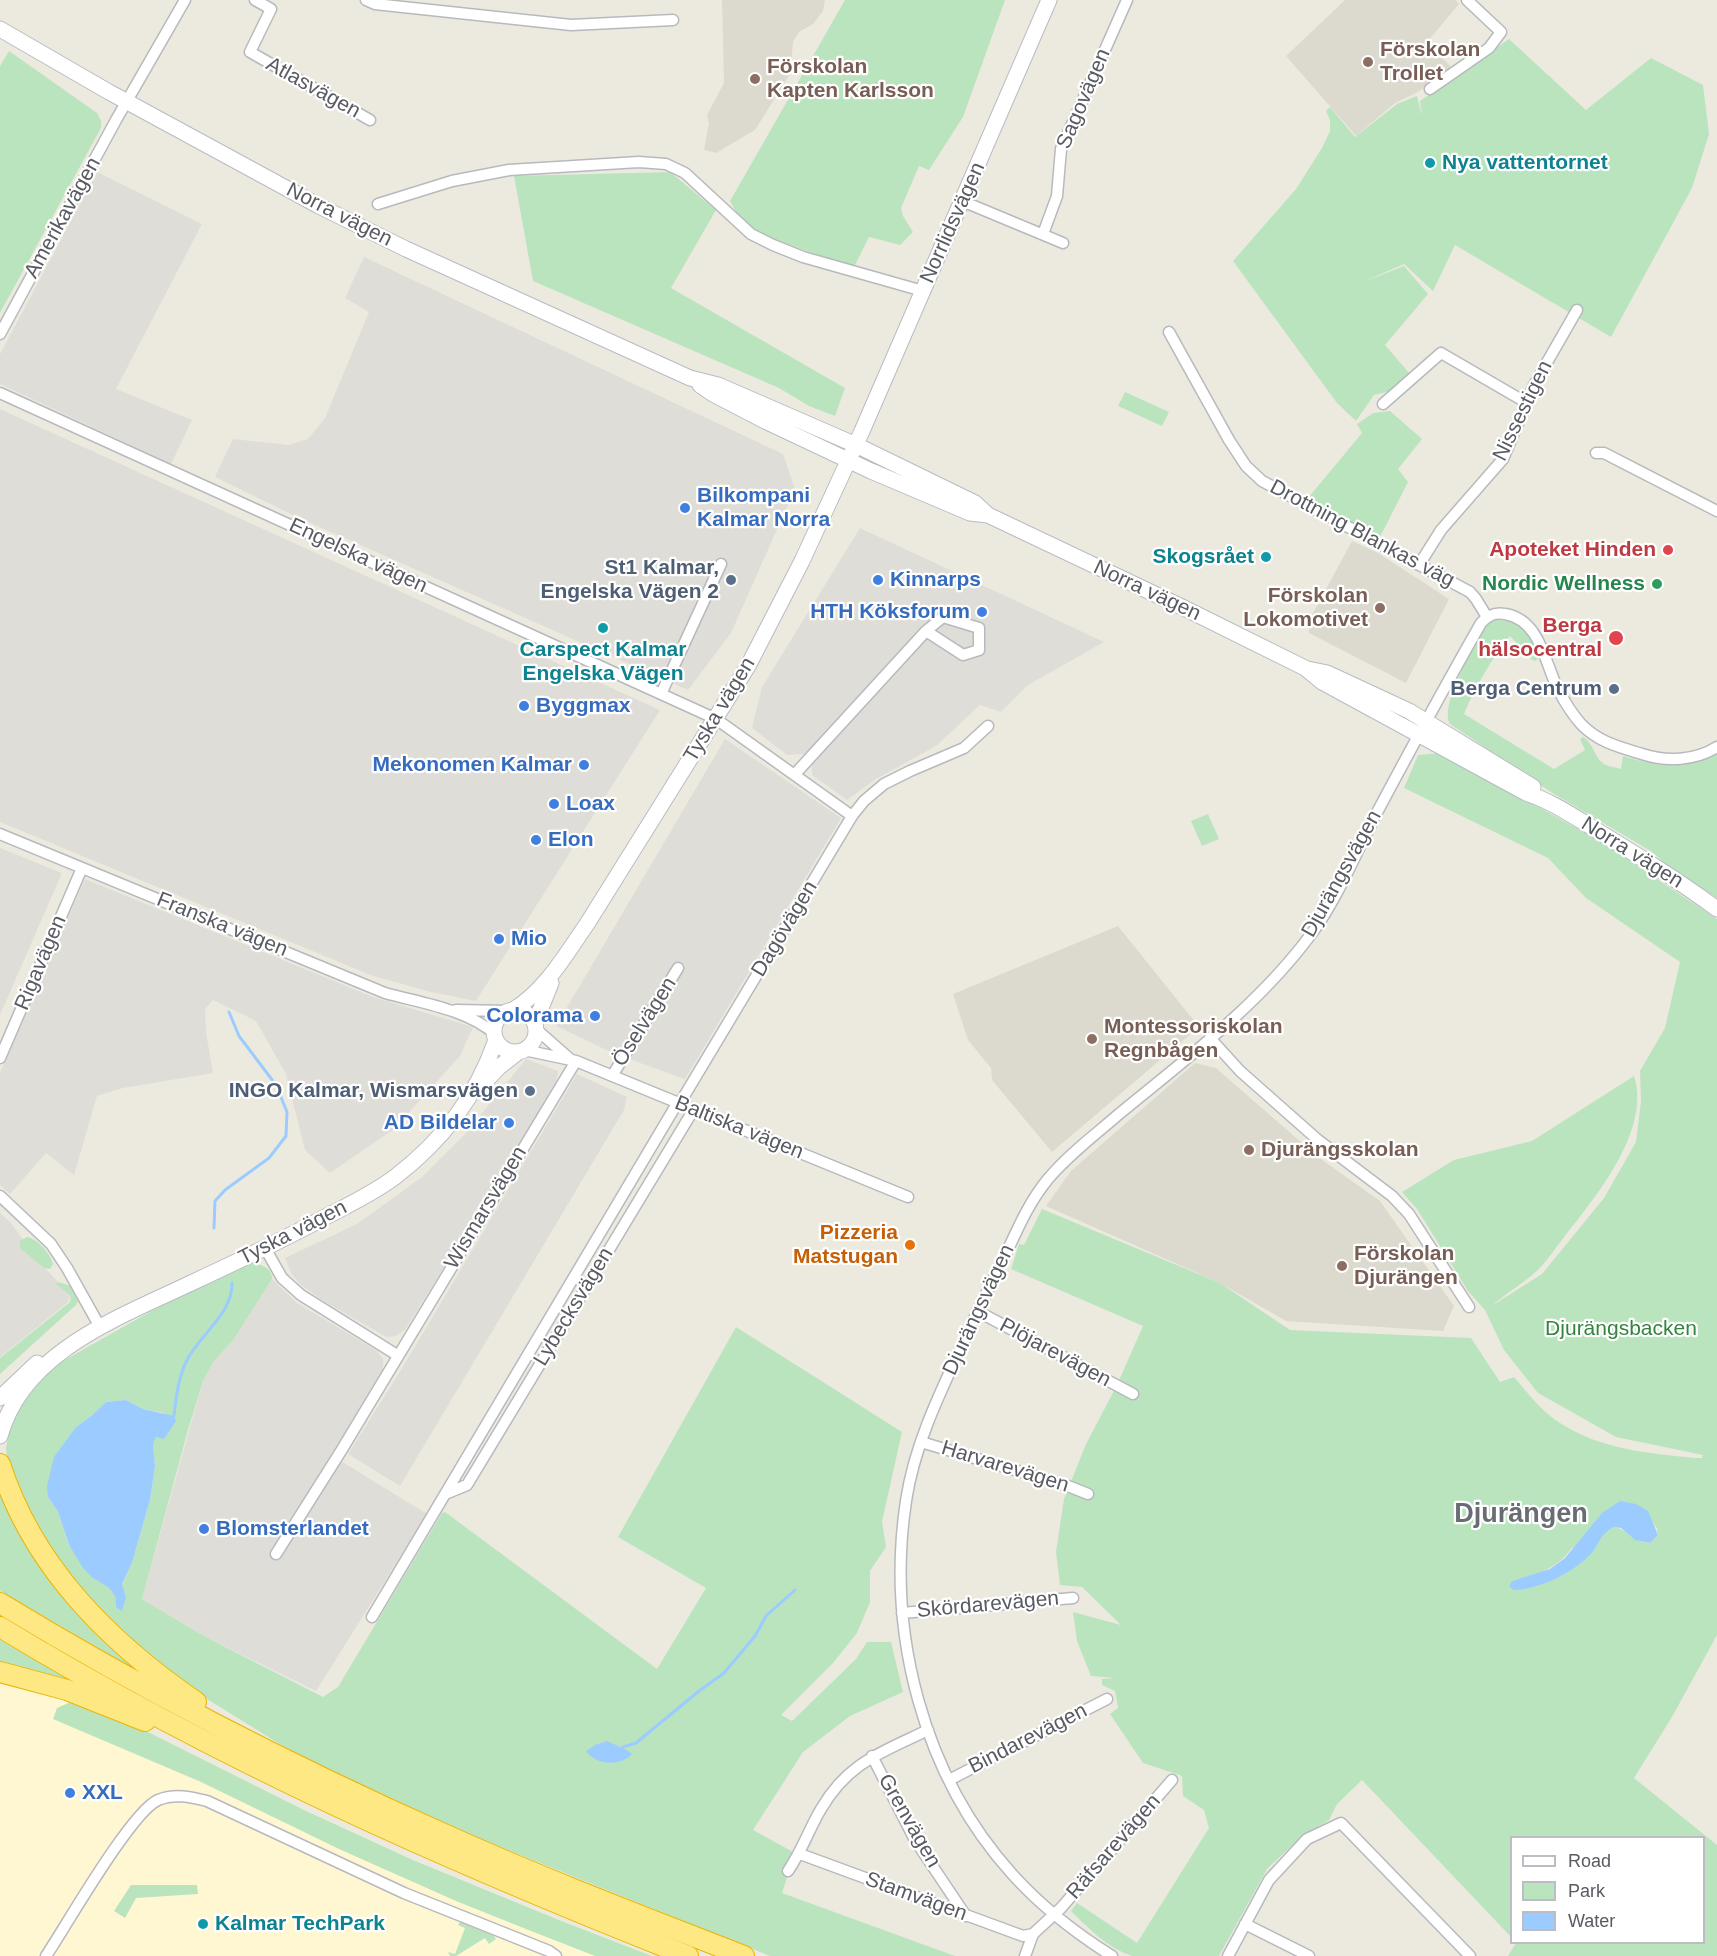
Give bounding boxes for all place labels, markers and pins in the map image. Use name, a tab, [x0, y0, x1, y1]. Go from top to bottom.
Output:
place label: Förskolan Trollet	[1380, 37, 1480, 87]
place label: Förskolan Kapten Karlsson	[767, 54, 934, 104]
marker: Förskolan Trollet	[1361, 55, 1375, 69]
marker: Förskolan Kapten Karlsson	[748, 72, 762, 86]
place label: Nya vattentornet	[1442, 150, 1608, 176]
marker: Nya vattentornet	[1423, 156, 1437, 170]
place label: Bilkompani Kalmar Norra	[697, 483, 830, 533]
marker: Bilkompani Kalmar Norra	[678, 501, 692, 515]
place label: Apoteket Hinden	[1489, 537, 1656, 563]
marker: Apoteket Hinden	[1661, 543, 1675, 557]
place label: Skogsrået	[1152, 544, 1254, 570]
marker: Skogsrået	[1259, 550, 1273, 564]
place label: St1 Kalmar, Engelska Vägen 2	[540, 555, 719, 605]
place label: Kinnarps	[890, 567, 981, 593]
place label: Nordic Wellness	[1482, 571, 1645, 597]
marker: St1 Kalmar, Engelska Vägen 2	[724, 573, 738, 587]
marker: Kinnarps	[871, 573, 885, 587]
marker: Nordic Wellness	[1650, 577, 1664, 591]
place label: Förskolan Lokomotivet	[1243, 583, 1368, 633]
place label: HTH Köksforum	[810, 599, 970, 625]
marker: Förskolan Lokomotivet	[1373, 601, 1387, 615]
marker: HTH Köksforum	[975, 605, 989, 619]
place label: Berga hälsocentral	[1478, 613, 1602, 663]
marker: Carspect Kalmar Engelska Vägen	[596, 621, 610, 635]
marker: Berga hälsocentral	[1607, 629, 1625, 647]
place label: Carspect Kalmar Engelska Vägen	[520, 637, 686, 687]
place label: Berga Centrum	[1450, 676, 1602, 702]
marker: Berga Centrum	[1607, 682, 1621, 696]
place label: Byggmax	[536, 693, 631, 719]
marker: Byggmax	[517, 699, 531, 713]
place label: Mekonomen Kalmar	[372, 752, 572, 778]
marker: Mekonomen Kalmar	[577, 758, 591, 772]
place label: Loax	[566, 791, 615, 817]
marker: Loax	[547, 797, 561, 811]
place label: Elon	[548, 827, 593, 853]
marker: Elon	[529, 833, 543, 847]
place label: Mio	[511, 926, 547, 952]
marker: Mio	[492, 932, 506, 946]
place label: Colorama	[486, 1003, 583, 1029]
marker: Colorama	[588, 1009, 602, 1023]
place label: Montessoriskolan Regnbågen	[1104, 1014, 1283, 1064]
marker: Montessoriskolan Regnbågen	[1085, 1032, 1099, 1046]
place label: INGO Kalmar, Wismarsvägen	[229, 1078, 518, 1104]
marker: INGO Kalmar, Wismarsvägen	[523, 1084, 537, 1098]
place label: AD Bildelar	[384, 1110, 497, 1136]
marker: AD Bildelar	[502, 1116, 516, 1130]
place label: Djurängsskolan	[1261, 1137, 1419, 1163]
marker: Djurängsskolan	[1242, 1143, 1256, 1157]
place label: Pizzeria Matstugan	[793, 1220, 898, 1270]
marker: Pizzeria Matstugan	[903, 1238, 917, 1252]
place label: Förskolan Djurängen	[1354, 1241, 1458, 1291]
marker: Förskolan Djurängen	[1335, 1259, 1349, 1273]
place label: Blomsterlandet	[216, 1516, 369, 1542]
marker: Blomsterlandet	[197, 1522, 211, 1536]
place label: XXL	[82, 1780, 123, 1806]
marker: XXL	[63, 1786, 77, 1800]
place label: Kalmar TechPark	[215, 1911, 385, 1937]
marker: Kalmar TechPark	[196, 1917, 210, 1931]

